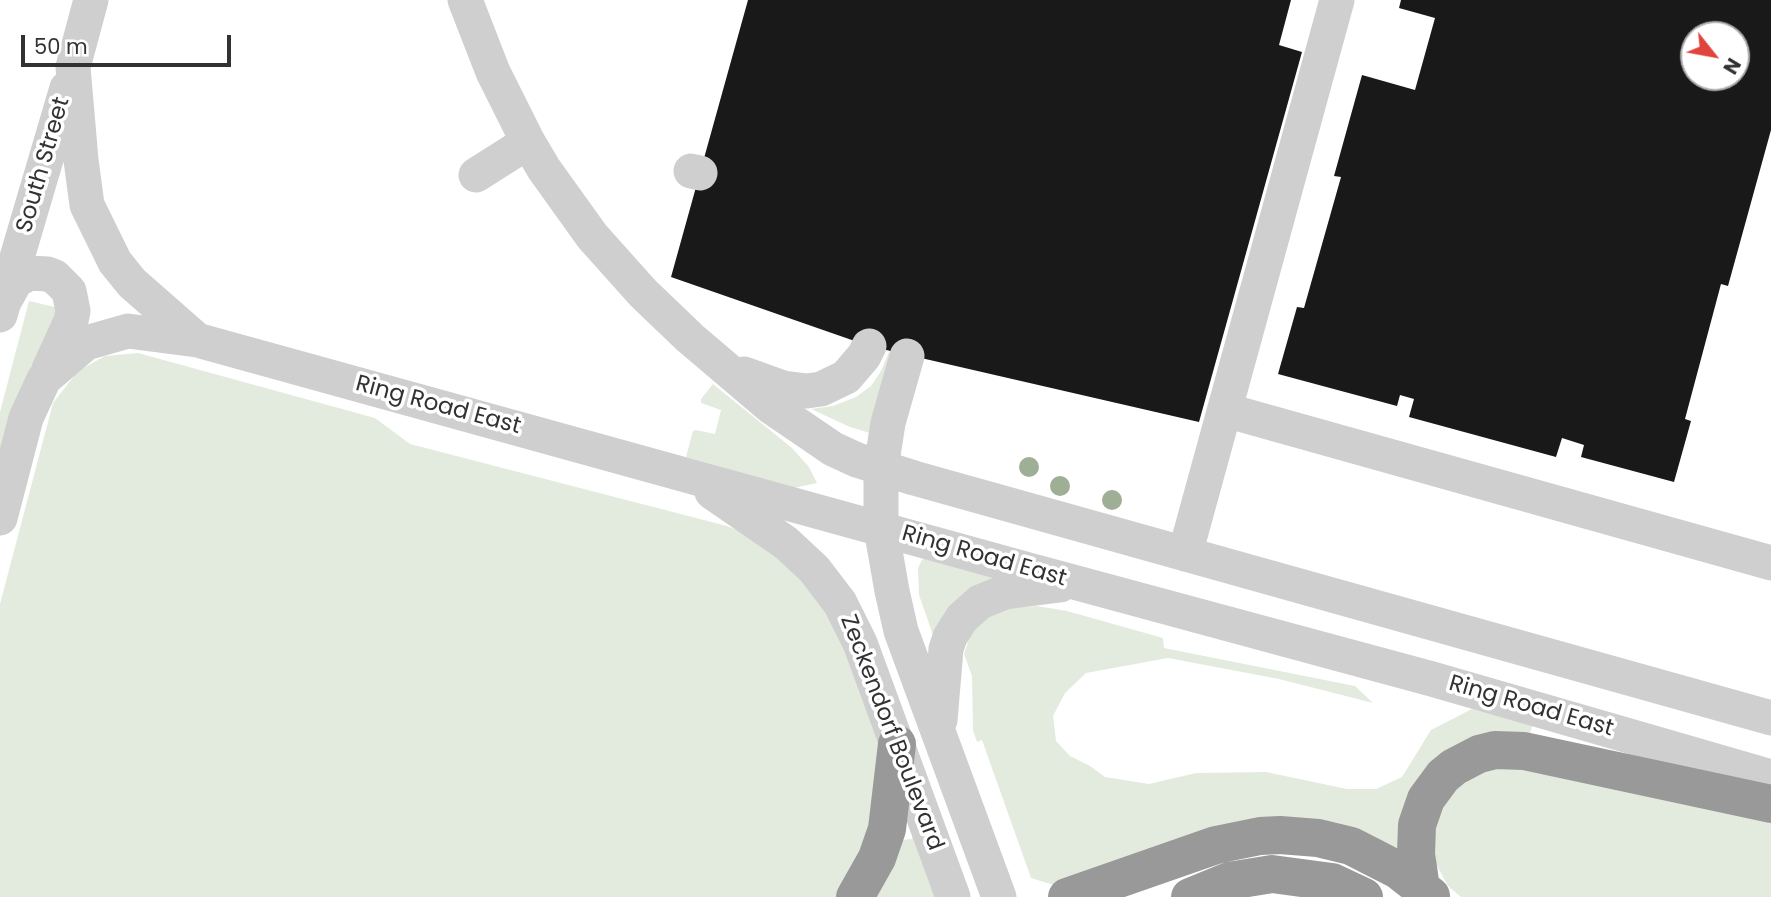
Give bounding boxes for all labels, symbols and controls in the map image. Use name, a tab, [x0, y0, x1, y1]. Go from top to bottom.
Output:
scale bar	[24, 21, 234, 65]
north arrow	[1680, 21, 1750, 91]
text: 50 m	[34, 32, 88, 61]
text: N	[1716, 53, 1747, 79]
street label: South Street	[12, 94, 76, 236]
street label: Ring Road East	[352, 371, 524, 441]
street label: Ring Road East	[899, 520, 1069, 594]
street label: Zeckendorf Boulevard	[833, 611, 949, 855]
street label: Ring Road East	[1446, 670, 1616, 744]

